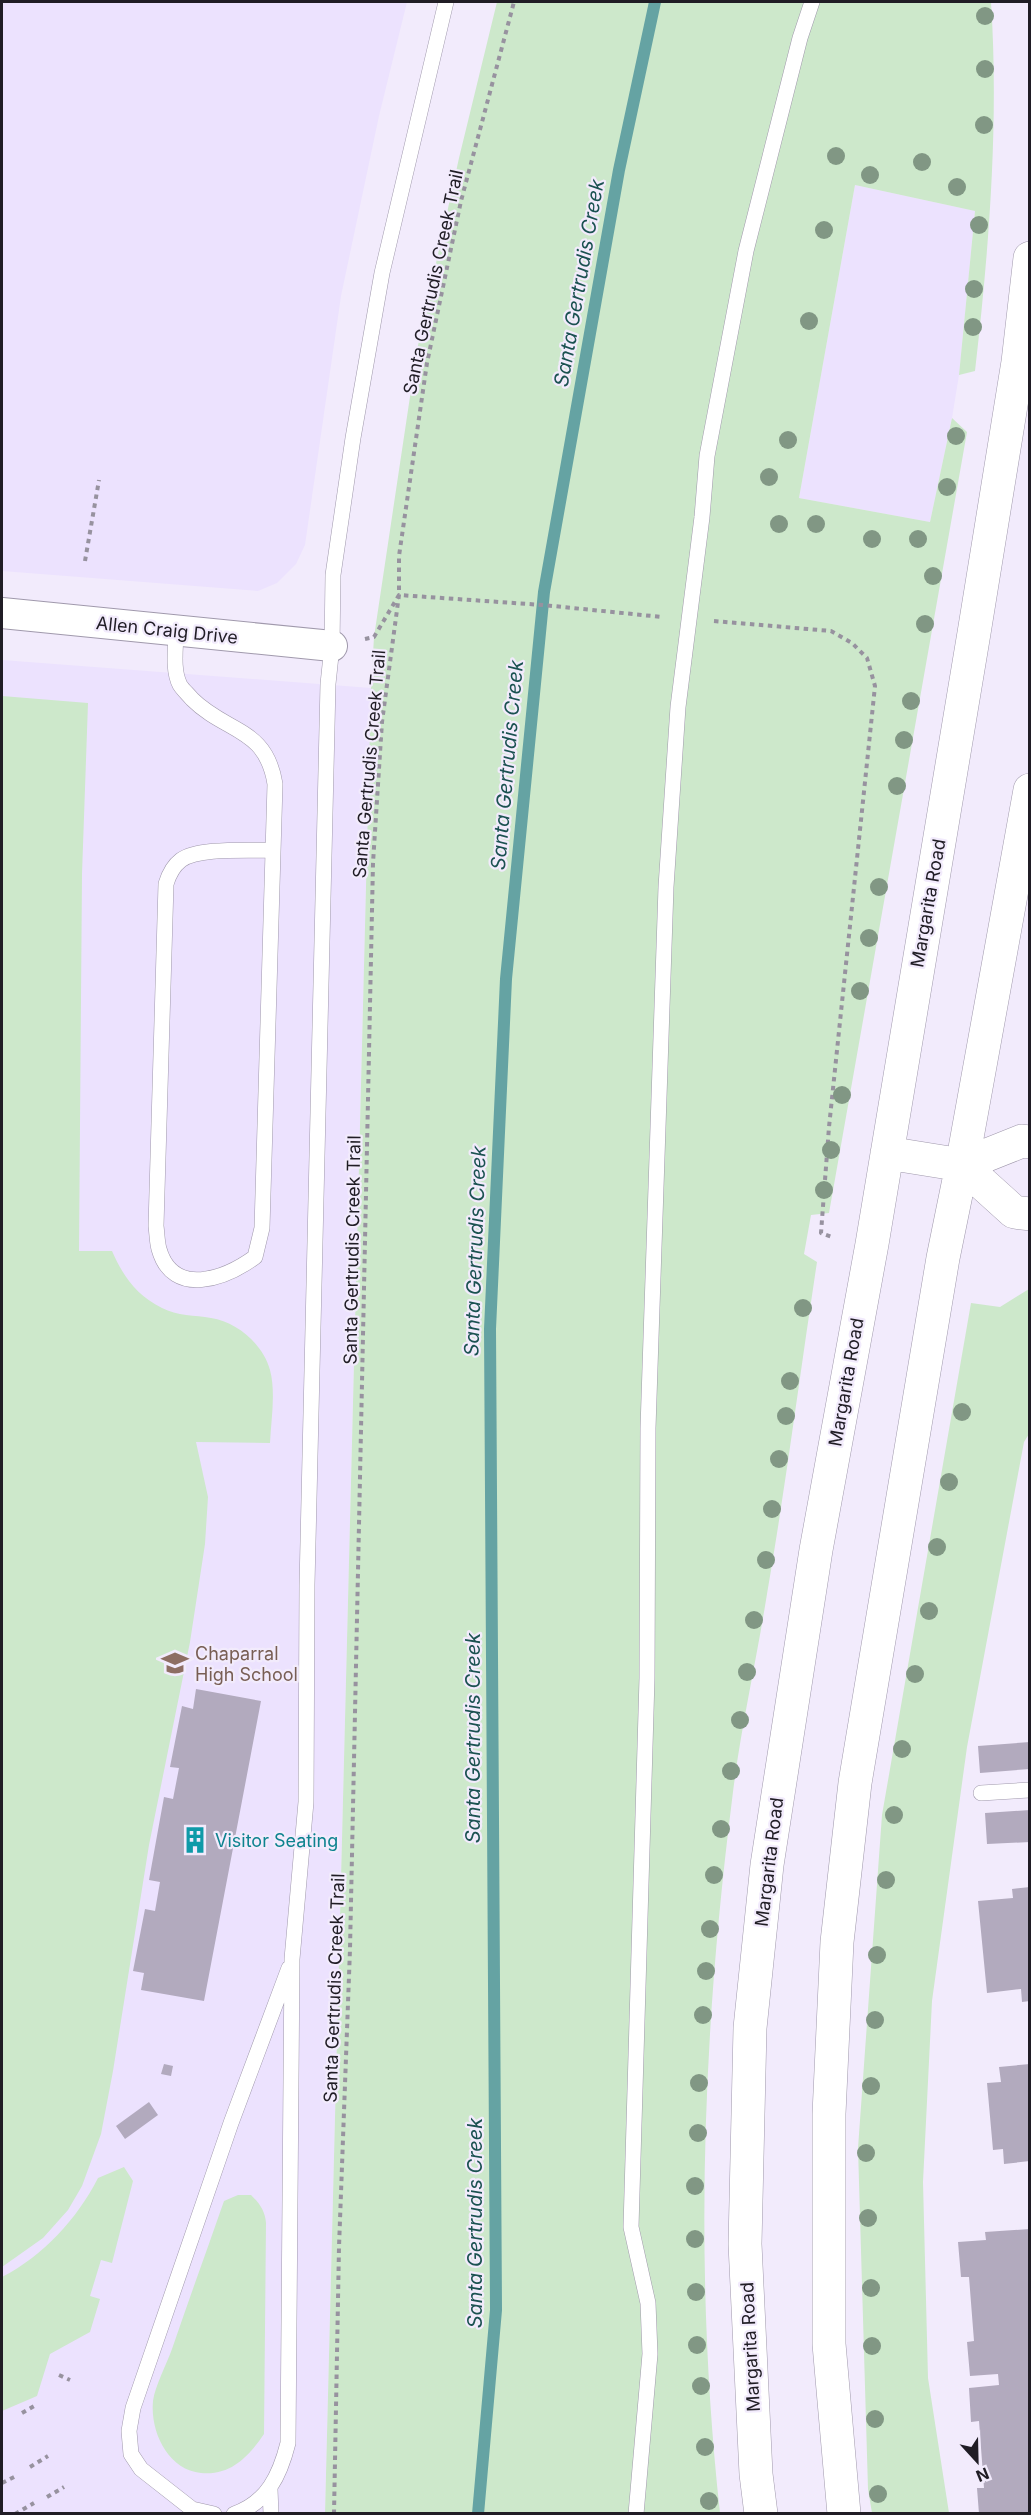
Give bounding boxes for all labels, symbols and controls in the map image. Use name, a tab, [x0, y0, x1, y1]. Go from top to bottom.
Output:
street label: Santa Gertrudis Creek Trail	[399, 168, 467, 396]
water label: Santa Gertrudis Creek	[549, 176, 609, 389]
street label: Allen Craig Drive	[95, 612, 239, 648]
street label: Santa Gertrudis Creek Trail	[349, 649, 389, 879]
water label: Santa Gertrudis Creek	[486, 658, 528, 871]
street label: Margarita Road	[906, 837, 950, 969]
street label: Santa Gertrudis Creek Trail	[339, 1135, 365, 1365]
water label: Santa Gertrudis Creek	[459, 1144, 491, 1357]
street label: Margarita Road	[824, 1316, 868, 1448]
water label: Santa Gertrudis Creek	[461, 1632, 485, 1843]
place label: Chaparral High School	[195, 1643, 298, 1685]
school or university icon: Chaparral High School	[160, 1648, 190, 1678]
street label: Margarita Road	[751, 1796, 787, 1928]
building icon: Visitor Seating	[180, 1825, 210, 1855]
place label: Visitor Seating	[215, 1830, 338, 1851]
street label: Santa Gertrudis Creek Trail	[320, 1873, 348, 2103]
water label: Santa Gertrudis Creek	[463, 2117, 487, 2328]
street label: Margarita Road	[736, 2282, 764, 2412]
north arrow	[947, 2431, 1007, 2491]
text: N	[973, 2463, 992, 2486]

